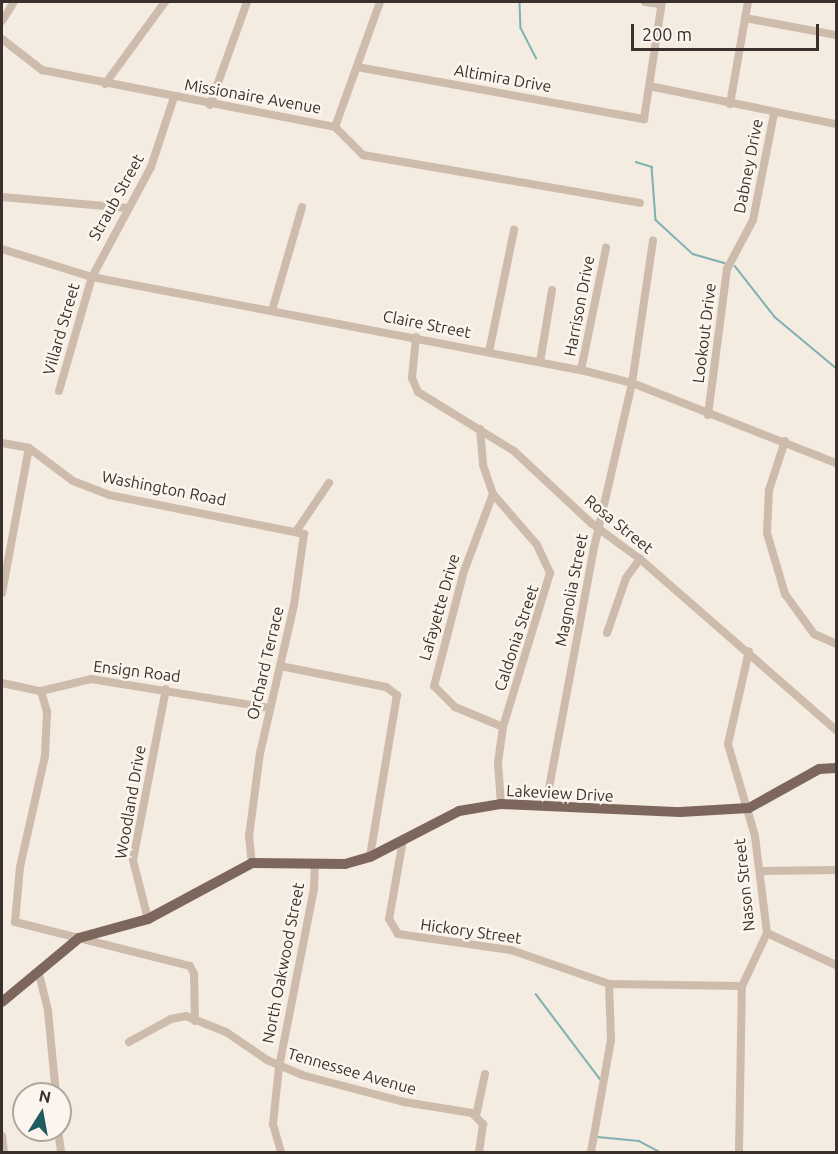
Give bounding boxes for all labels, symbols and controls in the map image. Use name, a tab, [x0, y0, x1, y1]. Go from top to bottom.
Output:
scale bar	[634, 12, 822, 50]
text: 200 m	[642, 24, 692, 44]
street label: Altimira Drive	[453, 60, 553, 96]
street label: Missionaire Avenue	[183, 75, 323, 117]
street label: Dabney Drive	[729, 117, 767, 215]
street label: Straub Street	[84, 150, 148, 244]
street label: Harrison Drive	[560, 254, 598, 358]
street label: Villard Street	[39, 281, 83, 377]
street label: Lookout Drive	[688, 282, 720, 384]
street label: Claire Street	[381, 306, 473, 342]
street label: Washington Road	[100, 467, 228, 509]
street label: Rosa Street	[581, 490, 657, 558]
street label: Magnolia Street	[551, 532, 591, 648]
street label: Lafayette Drive	[415, 551, 463, 663]
street label: Caldonia Street	[490, 582, 542, 694]
street label: Orchard Terrace	[243, 604, 287, 722]
street label: Ensign Road	[92, 656, 182, 686]
street label: Woodland Drive	[111, 744, 149, 860]
street label: Lakeview Drive	[506, 781, 614, 805]
street label: Nason Street	[730, 838, 758, 932]
street label: North Oakwood Street	[258, 881, 308, 1045]
street label: Hickory Street	[419, 914, 523, 948]
street label: Tennessee Avenue	[285, 1043, 419, 1099]
north arrow	[12, 1082, 72, 1142]
text: N	[37, 1086, 53, 1106]

